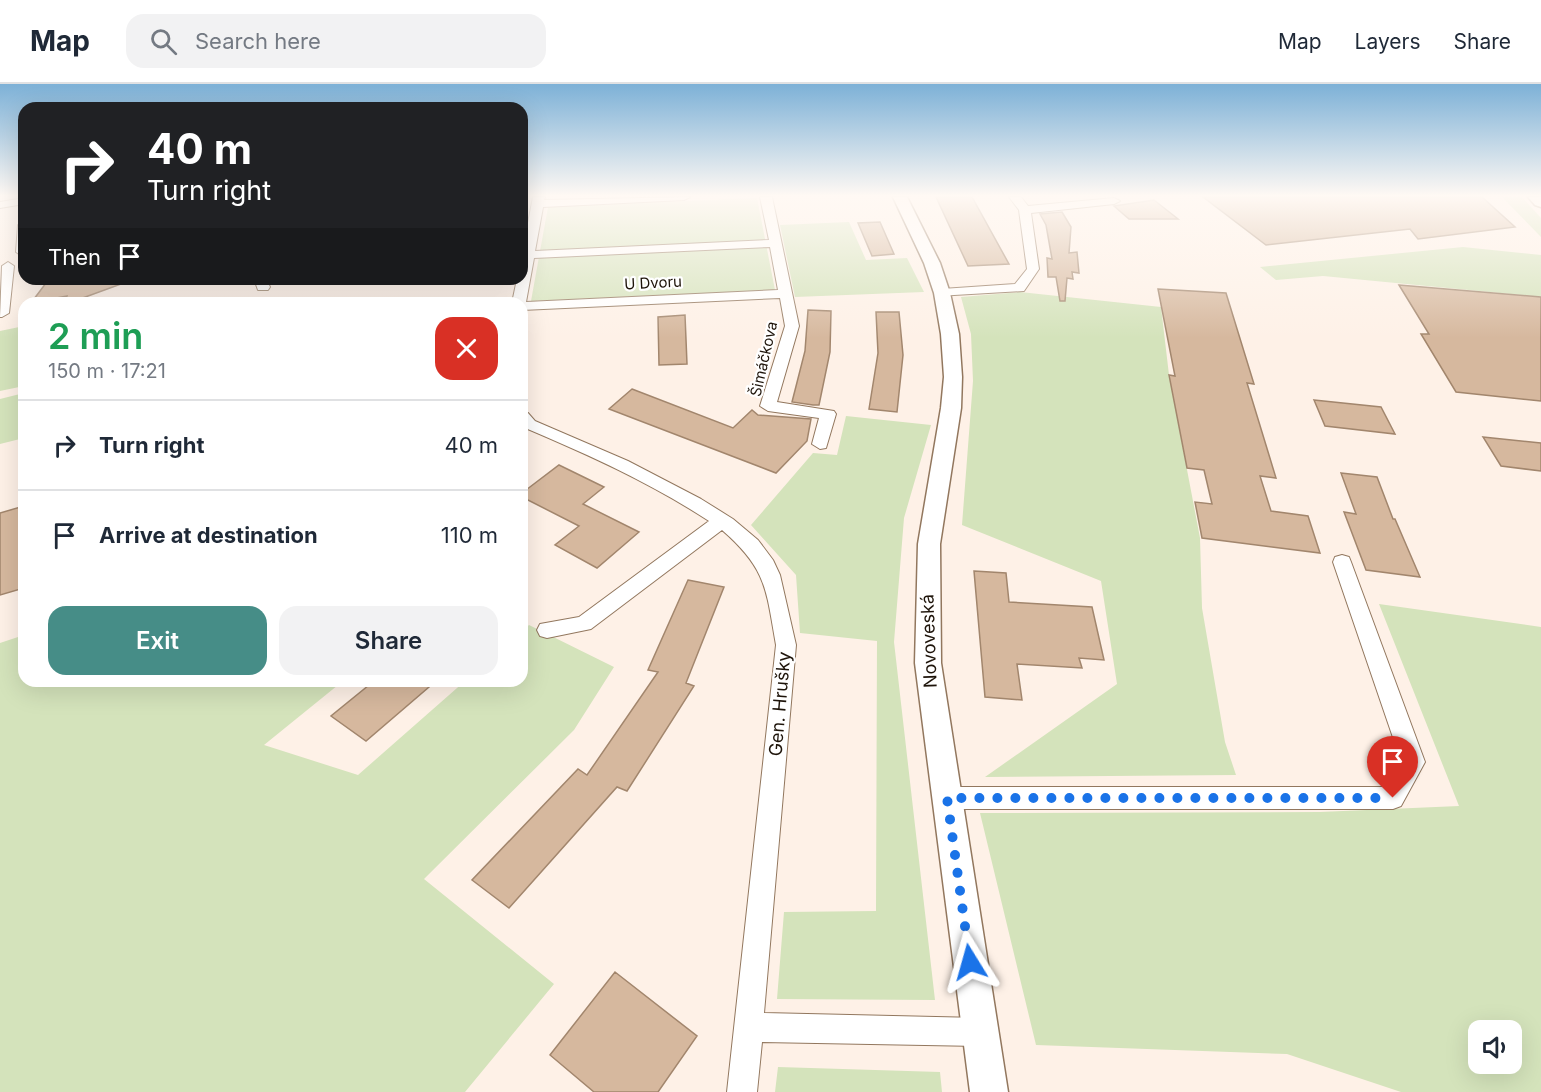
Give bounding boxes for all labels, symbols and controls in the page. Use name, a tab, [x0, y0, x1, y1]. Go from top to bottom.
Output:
search box	[126, 14, 546, 68]
text: Map	[30, 24, 90, 58]
icon: search	[147, 25, 180, 58]
text: Search here	[195, 28, 321, 54]
text: Map	[1278, 29, 1322, 54]
text: Layers	[1355, 29, 1421, 54]
text: Share	[1454, 29, 1511, 54]
text: 40 m	[147, 123, 252, 174]
icon: right	[48, 126, 126, 204]
text: Turn right	[147, 174, 271, 207]
icon: arrive	[113, 240, 146, 273]
text: Then	[48, 244, 101, 270]
street label: U Dvoru	[624, 271, 682, 294]
text: 2 min	[48, 314, 143, 358]
button: close	[435, 317, 498, 380]
street label: Šimáčkova	[746, 319, 781, 398]
text: 150 m · 17:21	[48, 359, 166, 383]
icon: right	[48, 429, 81, 462]
text: Turn right	[99, 432, 205, 458]
text: 40 m	[444, 432, 498, 458]
icon: arrive	[48, 519, 81, 552]
text: Arrive at destination	[99, 522, 318, 548]
text: 110 m	[441, 522, 498, 548]
street label: Novoveská	[916, 594, 941, 688]
button: Exit	[48, 606, 267, 675]
button: Share	[279, 606, 498, 675]
street label: Gen. Hrušky	[764, 651, 795, 757]
pin	[1367, 736, 1418, 798]
icon: arrive	[1376, 745, 1409, 778]
position arrow	[938, 930, 1002, 994]
map controls	[1468, 1020, 1522, 1074]
button: sound	[1468, 1020, 1522, 1074]

